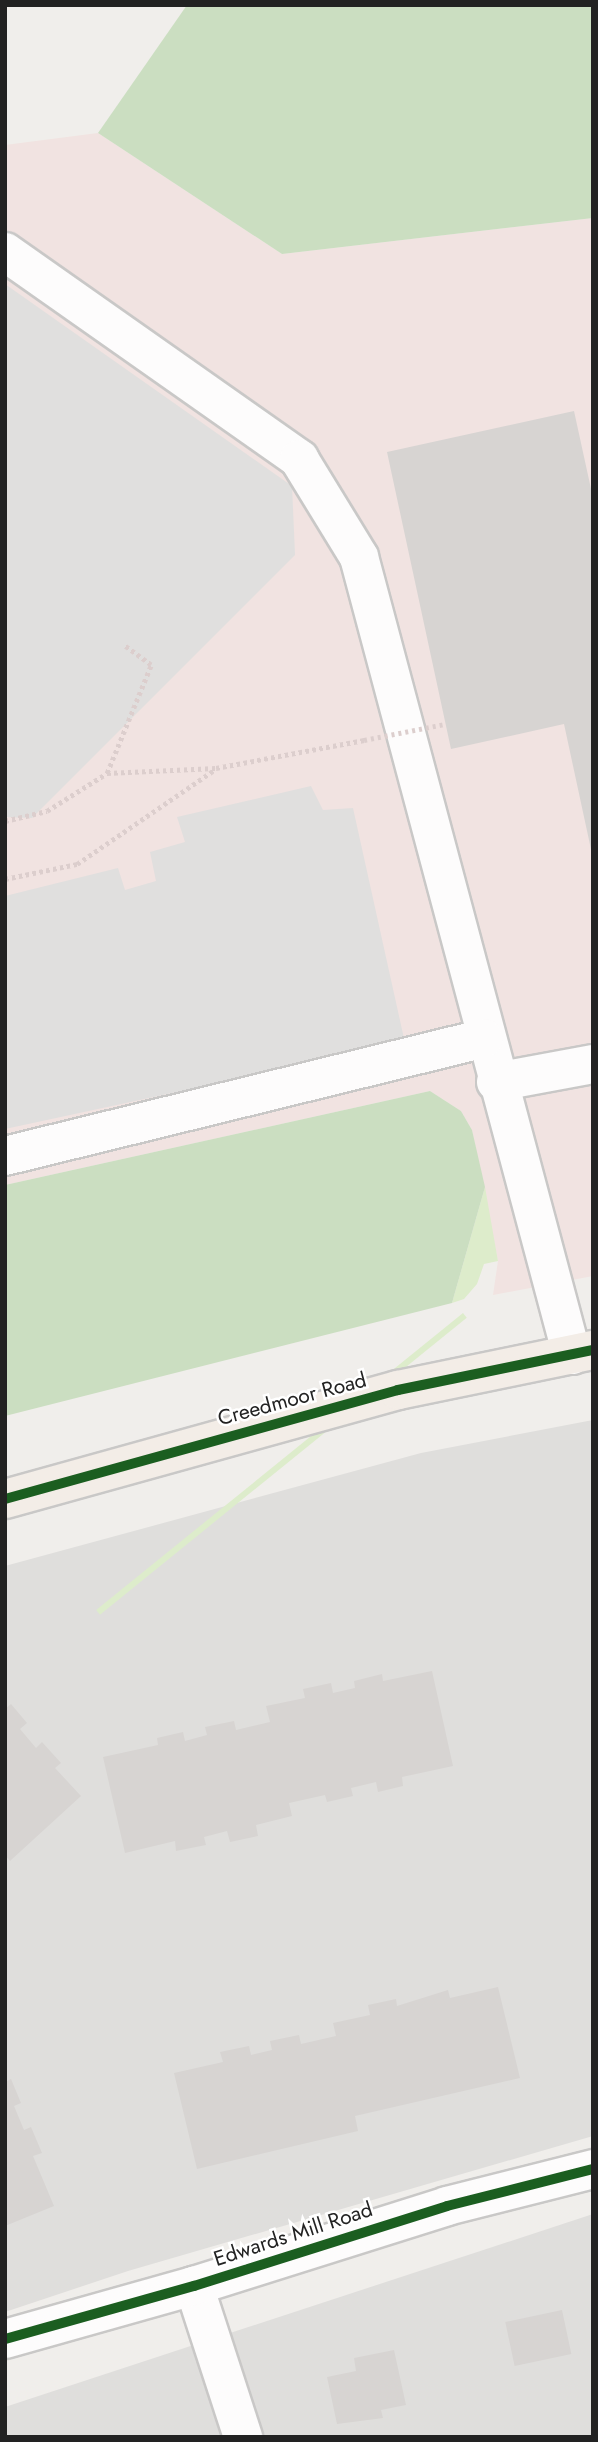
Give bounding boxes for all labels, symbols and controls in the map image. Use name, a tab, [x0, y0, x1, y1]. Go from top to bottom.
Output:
street label: Creedmoor Road	[215, 1367, 369, 1431]
street label: Edwards Mill Road	[210, 2196, 376, 2272]

